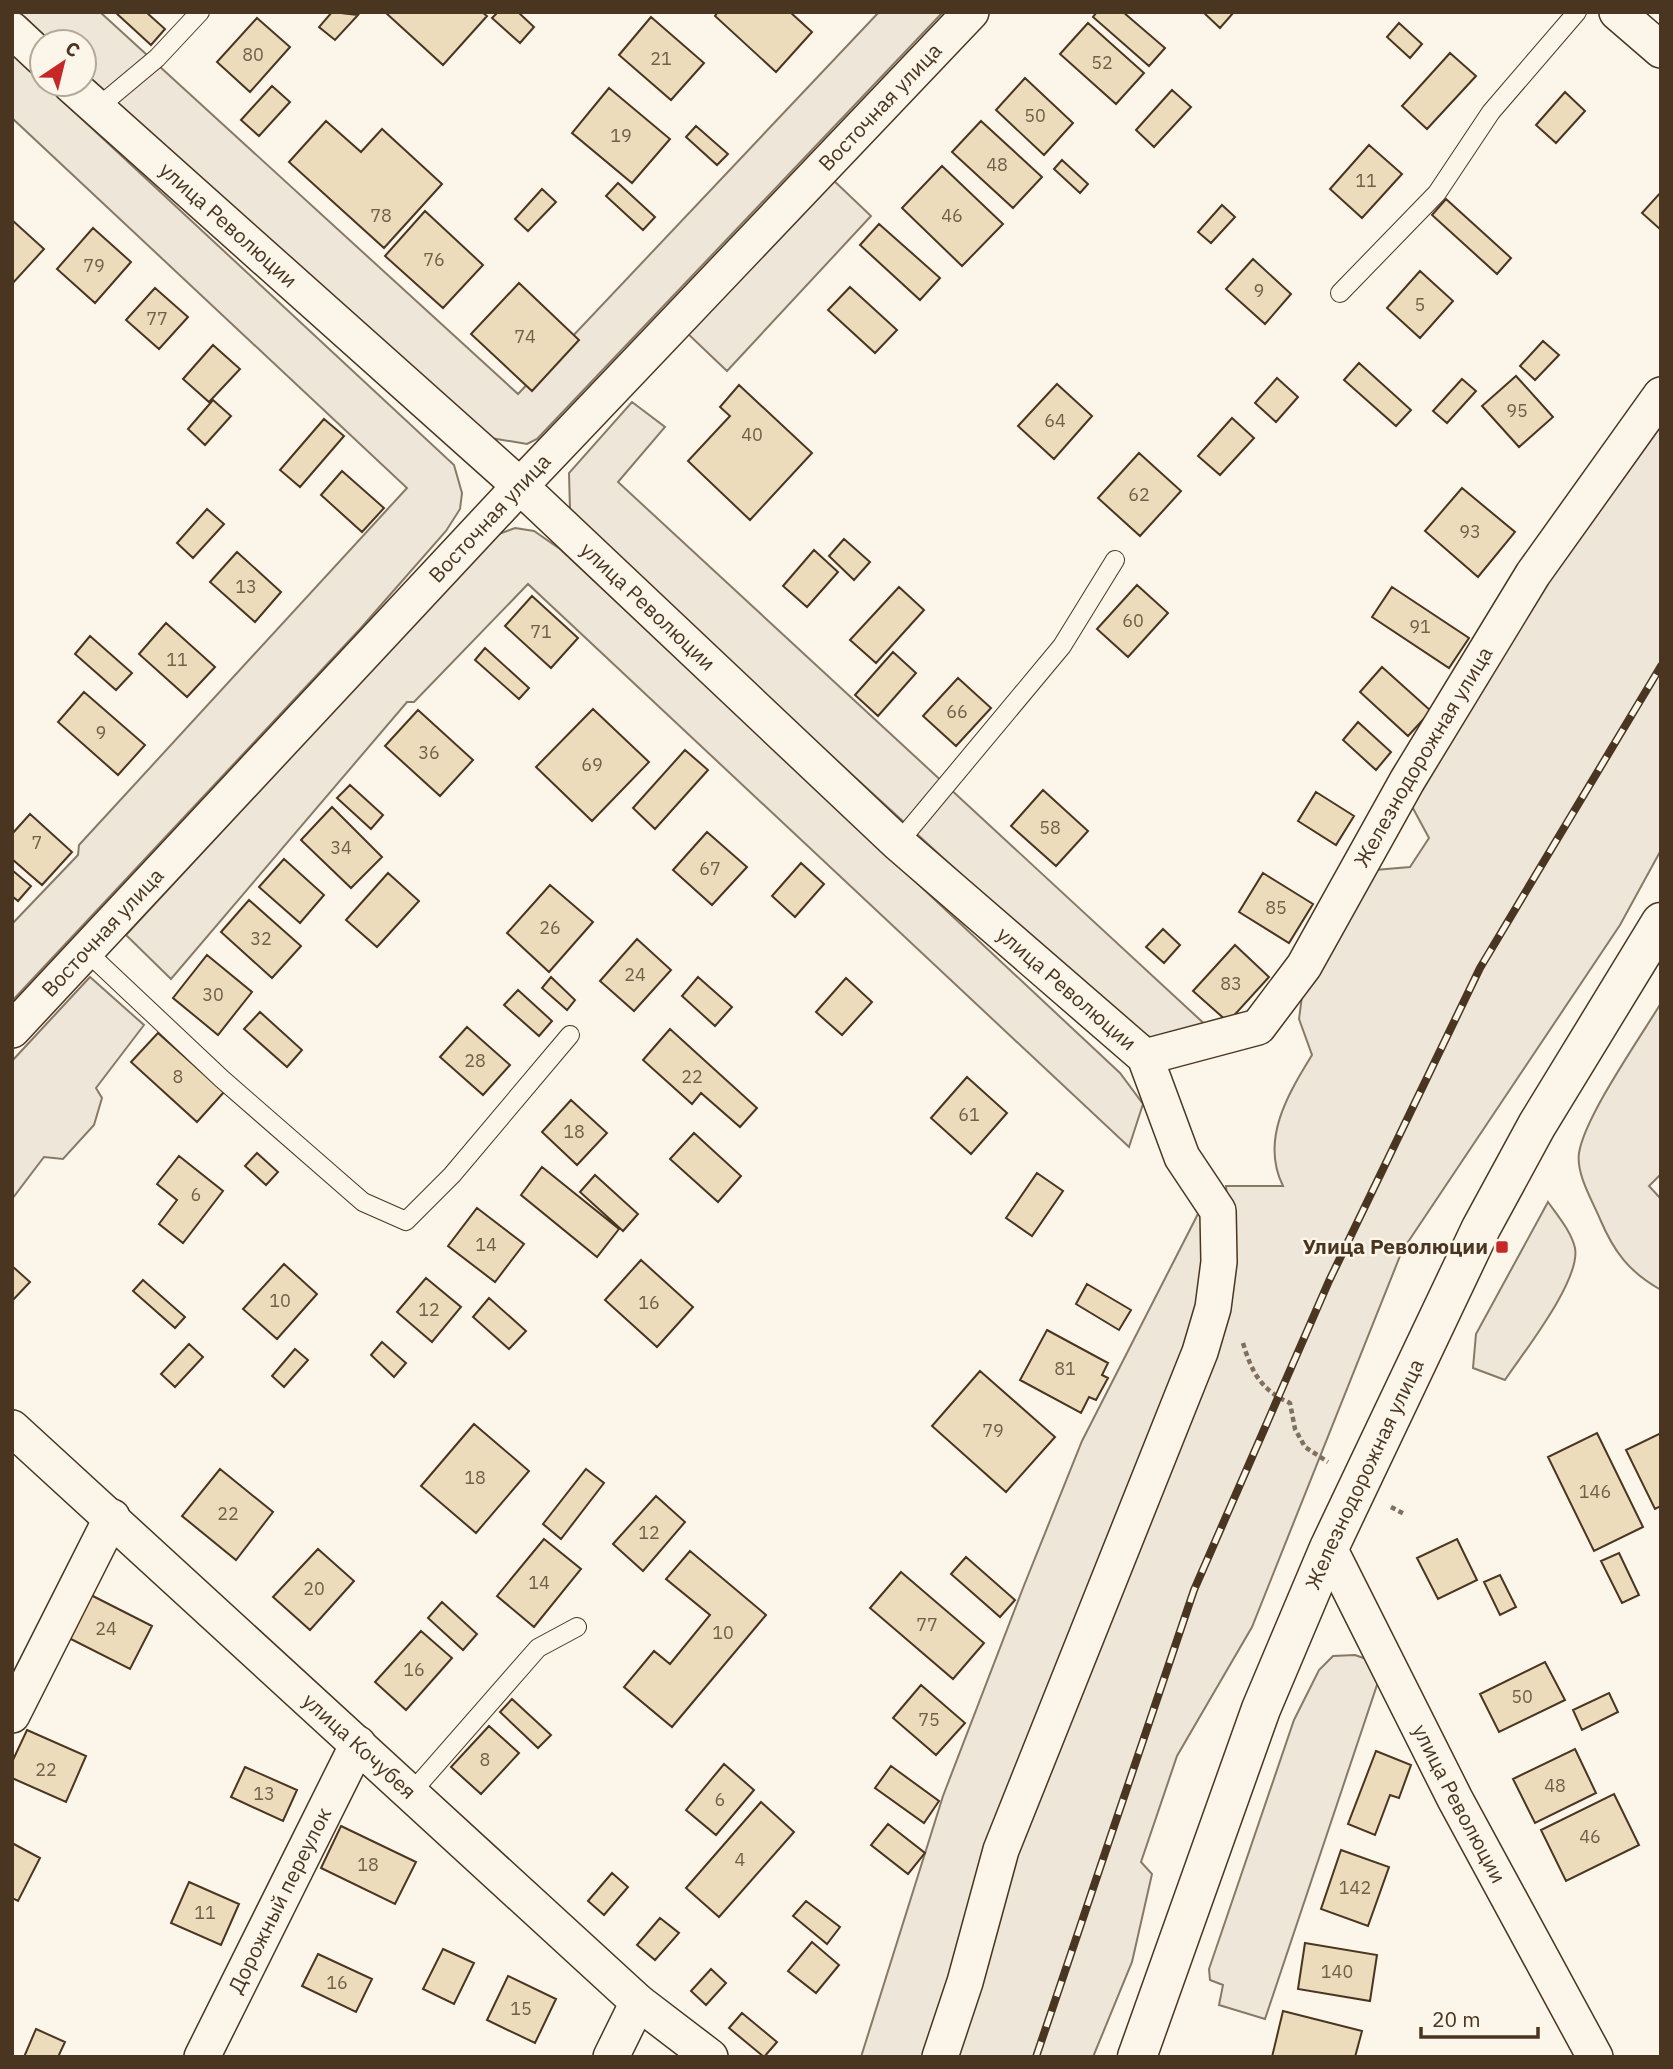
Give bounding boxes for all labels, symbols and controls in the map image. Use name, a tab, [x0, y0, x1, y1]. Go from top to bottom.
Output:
north arrow	[28, 28, 98, 98]
text: С	[61, 36, 85, 62]
street label: Восточная улица	[812, 37, 947, 177]
house number: 80	[242, 43, 264, 66]
house number: 21	[650, 47, 672, 70]
house number: 52	[1091, 51, 1113, 74]
house number: 50	[1024, 104, 1046, 127]
house number: 19	[610, 124, 632, 147]
house number: 48	[986, 153, 1008, 176]
street label: улица Революции	[154, 155, 304, 294]
house number: 11	[1355, 169, 1377, 192]
house number: 78	[370, 204, 392, 227]
house number: 46	[941, 204, 963, 227]
house number: 76	[423, 248, 445, 271]
house number: 79	[83, 254, 105, 277]
house number: 9	[1254, 279, 1264, 302]
house number: 5	[1415, 293, 1425, 316]
house number: 77	[146, 307, 168, 330]
house number: 74	[514, 325, 536, 348]
house number: 95	[1506, 399, 1528, 422]
house number: 64	[1044, 409, 1066, 432]
house number: 40	[741, 423, 763, 446]
street label: Восточная улица	[422, 447, 556, 588]
house number: 62	[1128, 483, 1150, 506]
house number: 93	[1459, 520, 1481, 543]
street label: улица Революции	[575, 535, 722, 676]
house number: 13	[235, 575, 257, 598]
house number: 60	[1122, 609, 1144, 632]
house number: 91	[1409, 615, 1431, 638]
house number: 71	[530, 620, 552, 643]
street label: Железнодорожная улица	[1347, 641, 1499, 872]
house number: 11	[166, 648, 188, 671]
house number: 66	[946, 700, 968, 723]
house number: 9	[96, 721, 106, 744]
house number: 36	[418, 741, 440, 764]
house number: 69	[581, 753, 603, 776]
house number: 58	[1039, 816, 1061, 839]
house number: 7	[32, 831, 42, 854]
house number: 34	[330, 836, 352, 859]
house number: 67	[699, 857, 721, 880]
street label: Восточная улица	[35, 862, 169, 1003]
house number: 85	[1265, 896, 1287, 919]
house number: 26	[539, 916, 561, 939]
street label: улица Революции	[991, 920, 1143, 1056]
house number: 32	[250, 927, 272, 950]
house number: 24	[624, 963, 646, 986]
house number: 83	[1220, 972, 1242, 995]
house number: 30	[202, 983, 224, 1006]
house number: 28	[464, 1049, 486, 1072]
house number: 8	[173, 1065, 183, 1088]
house number: 22	[681, 1065, 703, 1088]
house number: 61	[958, 1103, 980, 1126]
house number: 18	[563, 1120, 585, 1143]
house number: 6	[191, 1183, 201, 1206]
place label: Улица Революции	[1303, 1232, 1488, 1260]
house number: 14	[475, 1233, 497, 1256]
marker: Улица Революции	[1494, 1239, 1510, 1255]
house number: 10	[269, 1289, 291, 1312]
house number: 16	[638, 1291, 660, 1314]
house number: 12	[418, 1298, 440, 1321]
street label: Железнодорожная улица	[1298, 1354, 1430, 1594]
house number: 81	[1054, 1357, 1076, 1380]
house number: 79	[982, 1419, 1004, 1442]
house number: 18	[464, 1466, 486, 1489]
house number: 146	[1579, 1480, 1611, 1503]
house number: 22	[217, 1502, 239, 1525]
house number: 12	[638, 1521, 660, 1544]
house number: 14	[528, 1571, 550, 1594]
house number: 20	[303, 1577, 325, 1600]
house number: 77	[916, 1613, 938, 1636]
house number: 24	[95, 1617, 117, 1640]
house number: 10	[712, 1621, 734, 1644]
house number: 16	[403, 1658, 425, 1681]
house number: 50	[1511, 1685, 1533, 1708]
street label: улица Кочубея	[297, 1686, 423, 1805]
house number: 75	[918, 1708, 940, 1731]
street label: улица Революции	[1407, 1719, 1513, 1888]
house number: 8	[480, 1748, 490, 1771]
house number: 22	[35, 1758, 57, 1781]
house number: 48	[1544, 1774, 1566, 1797]
house number: 13	[253, 1782, 275, 1805]
house number: 6	[715, 1788, 725, 1811]
street label: Дорожный переулок	[221, 1802, 337, 1998]
house number: 46	[1579, 1825, 1601, 1848]
house number: 4	[735, 1848, 746, 1871]
house number: 18	[357, 1853, 379, 1876]
house number: 142	[1339, 1876, 1371, 1899]
house number: 11	[194, 1901, 216, 1924]
house number: 140	[1321, 1960, 1353, 1983]
house number: 16	[326, 1971, 348, 1994]
scale bar	[1421, 1996, 1538, 2040]
house number: 15	[510, 1997, 532, 2020]
text: 20 m	[1432, 2005, 1481, 2033]

